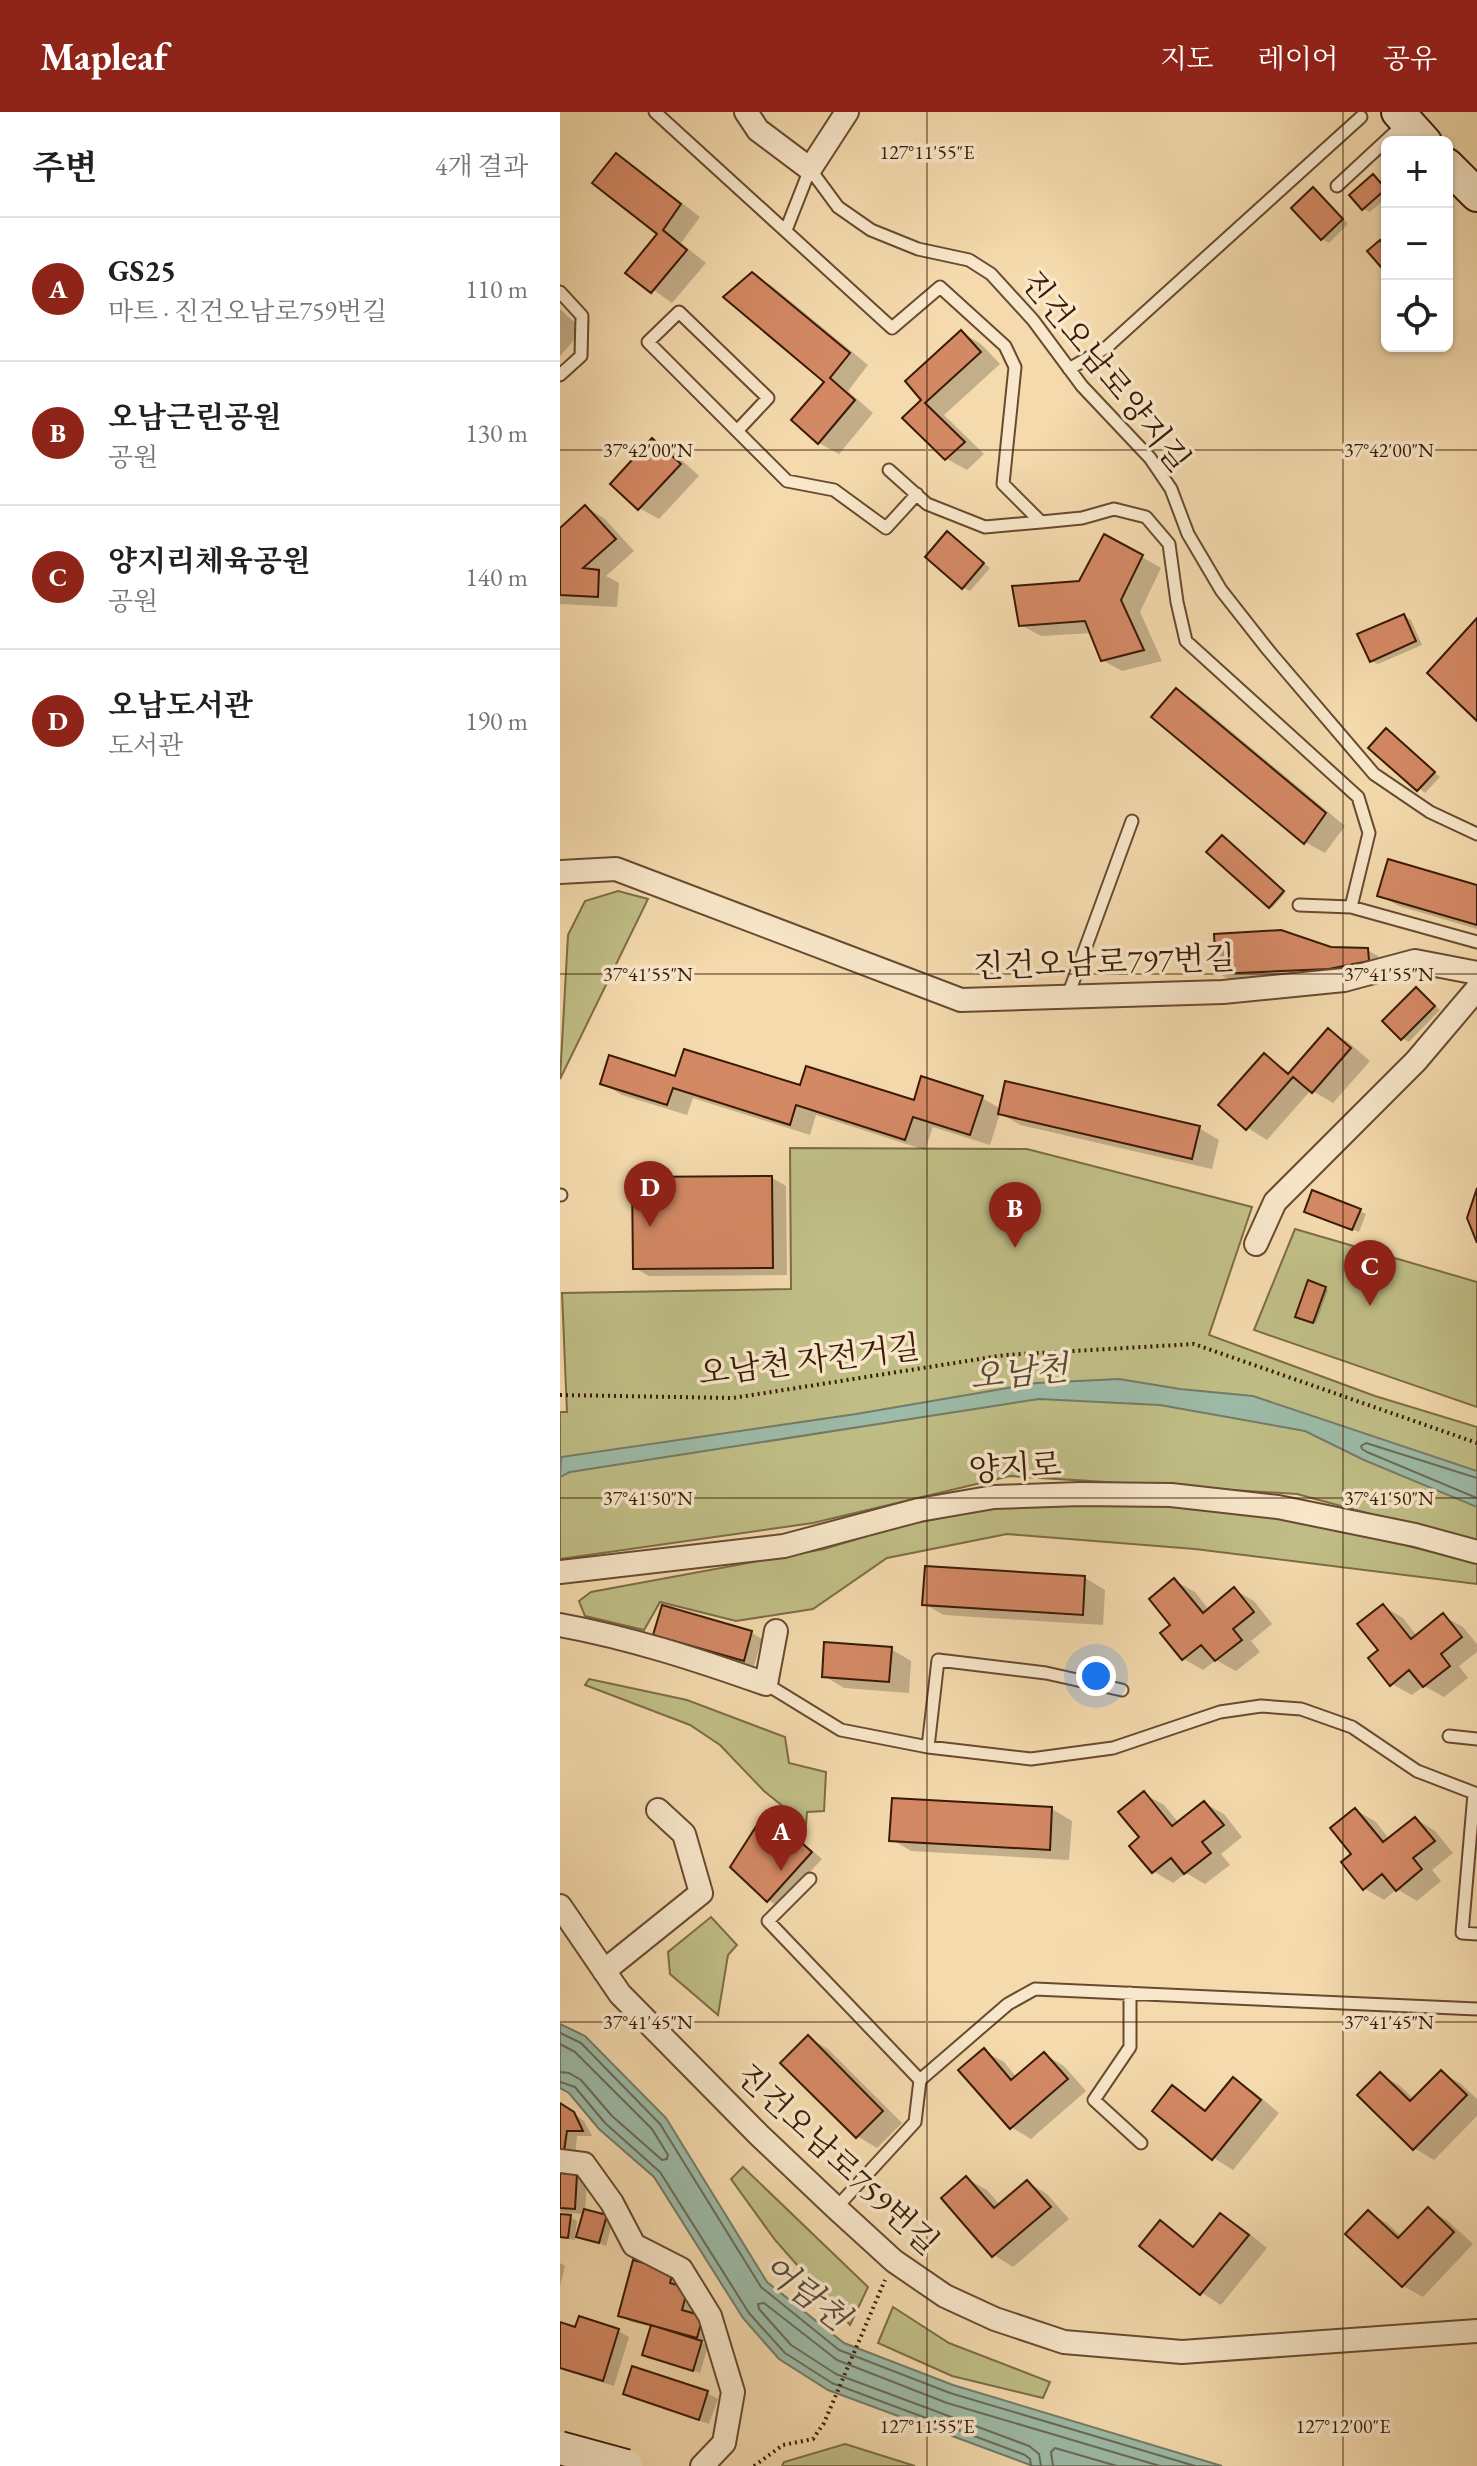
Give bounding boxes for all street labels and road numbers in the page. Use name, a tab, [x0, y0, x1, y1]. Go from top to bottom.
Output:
street label: 진건오남로양지길	[1012, 262, 1200, 480]
street label: 진건오남로797번길	[972, 936, 1236, 988]
street label: 오남천 자전거길	[696, 1326, 922, 1394]
street label: 양지로	[967, 1443, 1063, 1491]
street label: 진건오남로759번길	[728, 2054, 948, 2264]

